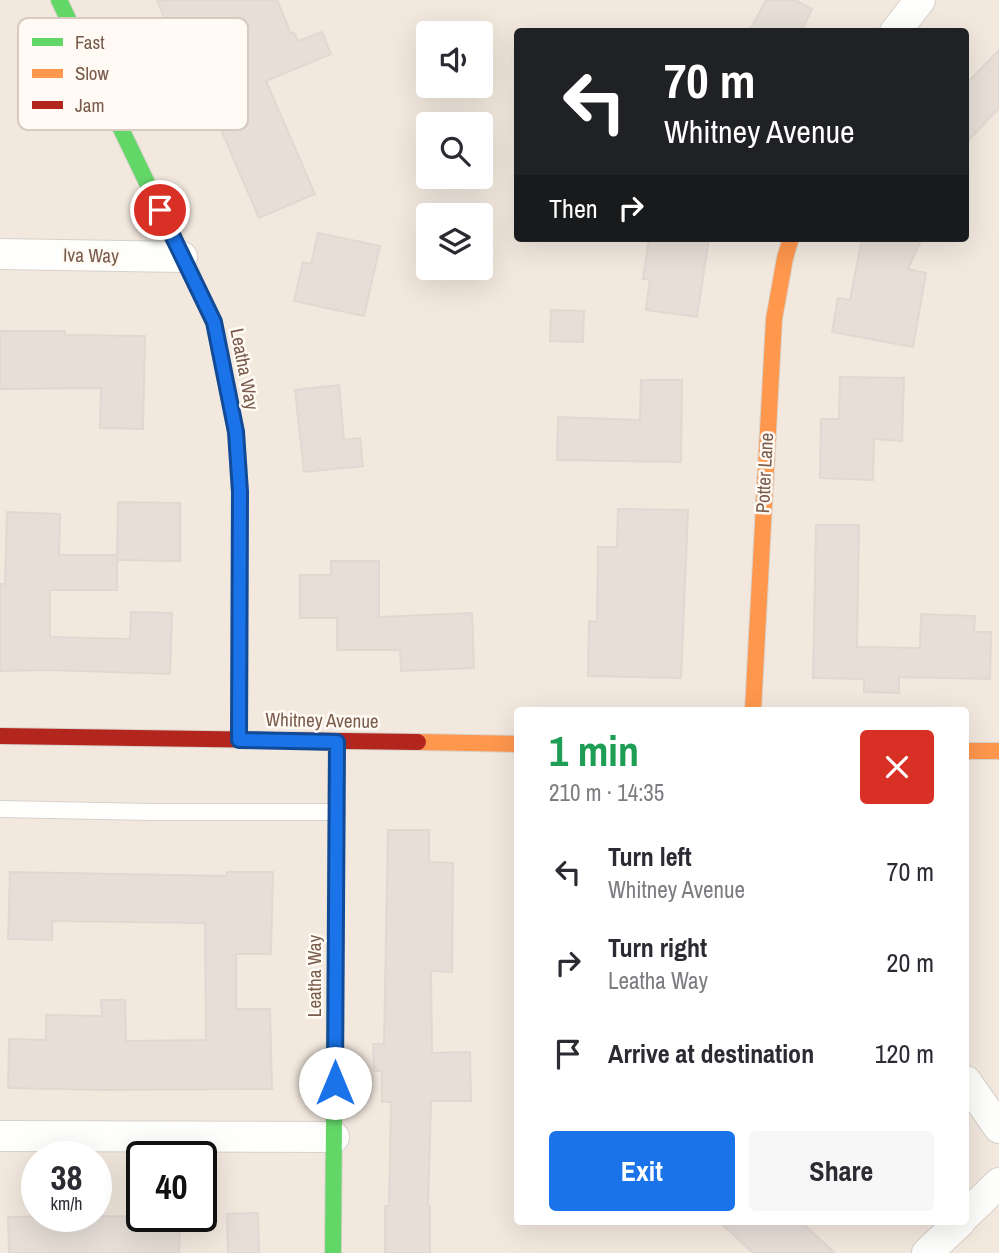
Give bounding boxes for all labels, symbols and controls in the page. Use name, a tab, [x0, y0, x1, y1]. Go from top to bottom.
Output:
legend	[18, 18, 248, 130]
map controls	[416, 21, 493, 280]
button: sound	[416, 21, 493, 98]
text: Fast	[75, 29, 105, 55]
text: 70 m	[664, 47, 756, 113]
icon: left	[549, 56, 640, 147]
text: Slow	[75, 60, 110, 86]
text: Jam	[75, 92, 104, 118]
text: Whitney Avenue	[664, 110, 855, 153]
button: search	[416, 112, 493, 189]
pin	[130, 180, 190, 240]
icon: right	[612, 189, 650, 227]
icon: arrive	[141, 191, 179, 229]
text: Then	[549, 191, 598, 226]
button: layers	[416, 203, 493, 280]
street label: Iva Way	[63, 242, 119, 268]
street label: Leatha Way	[224, 326, 266, 412]
street label: Potter Lane	[749, 432, 779, 514]
street label: Whitney Avenue	[265, 706, 379, 734]
text: 1 min	[549, 723, 639, 779]
button: close	[860, 730, 934, 804]
text: 210 m · 14:35	[549, 777, 664, 808]
text: Turn left	[608, 839, 692, 874]
icon: left	[549, 853, 587, 891]
text: 70 m	[887, 854, 934, 889]
text: Whitney Avenue	[608, 874, 745, 905]
text: Turn right	[608, 930, 707, 965]
street label: Leatha Way	[301, 935, 327, 1017]
icon: right	[549, 944, 587, 982]
text: 20 m	[887, 945, 934, 980]
text: Leatha Way	[608, 965, 708, 996]
icon: arrive	[549, 1035, 587, 1073]
text: Arrive at destination	[608, 1036, 814, 1071]
text: 120 m	[875, 1036, 934, 1071]
position arrow	[298, 1046, 372, 1120]
button: Exit	[549, 1131, 735, 1211]
button: Share	[749, 1131, 934, 1211]
speed limit sign: 40	[126, 1141, 217, 1232]
text: 38	[51, 1154, 82, 1201]
text: km/h	[51, 1191, 83, 1216]

